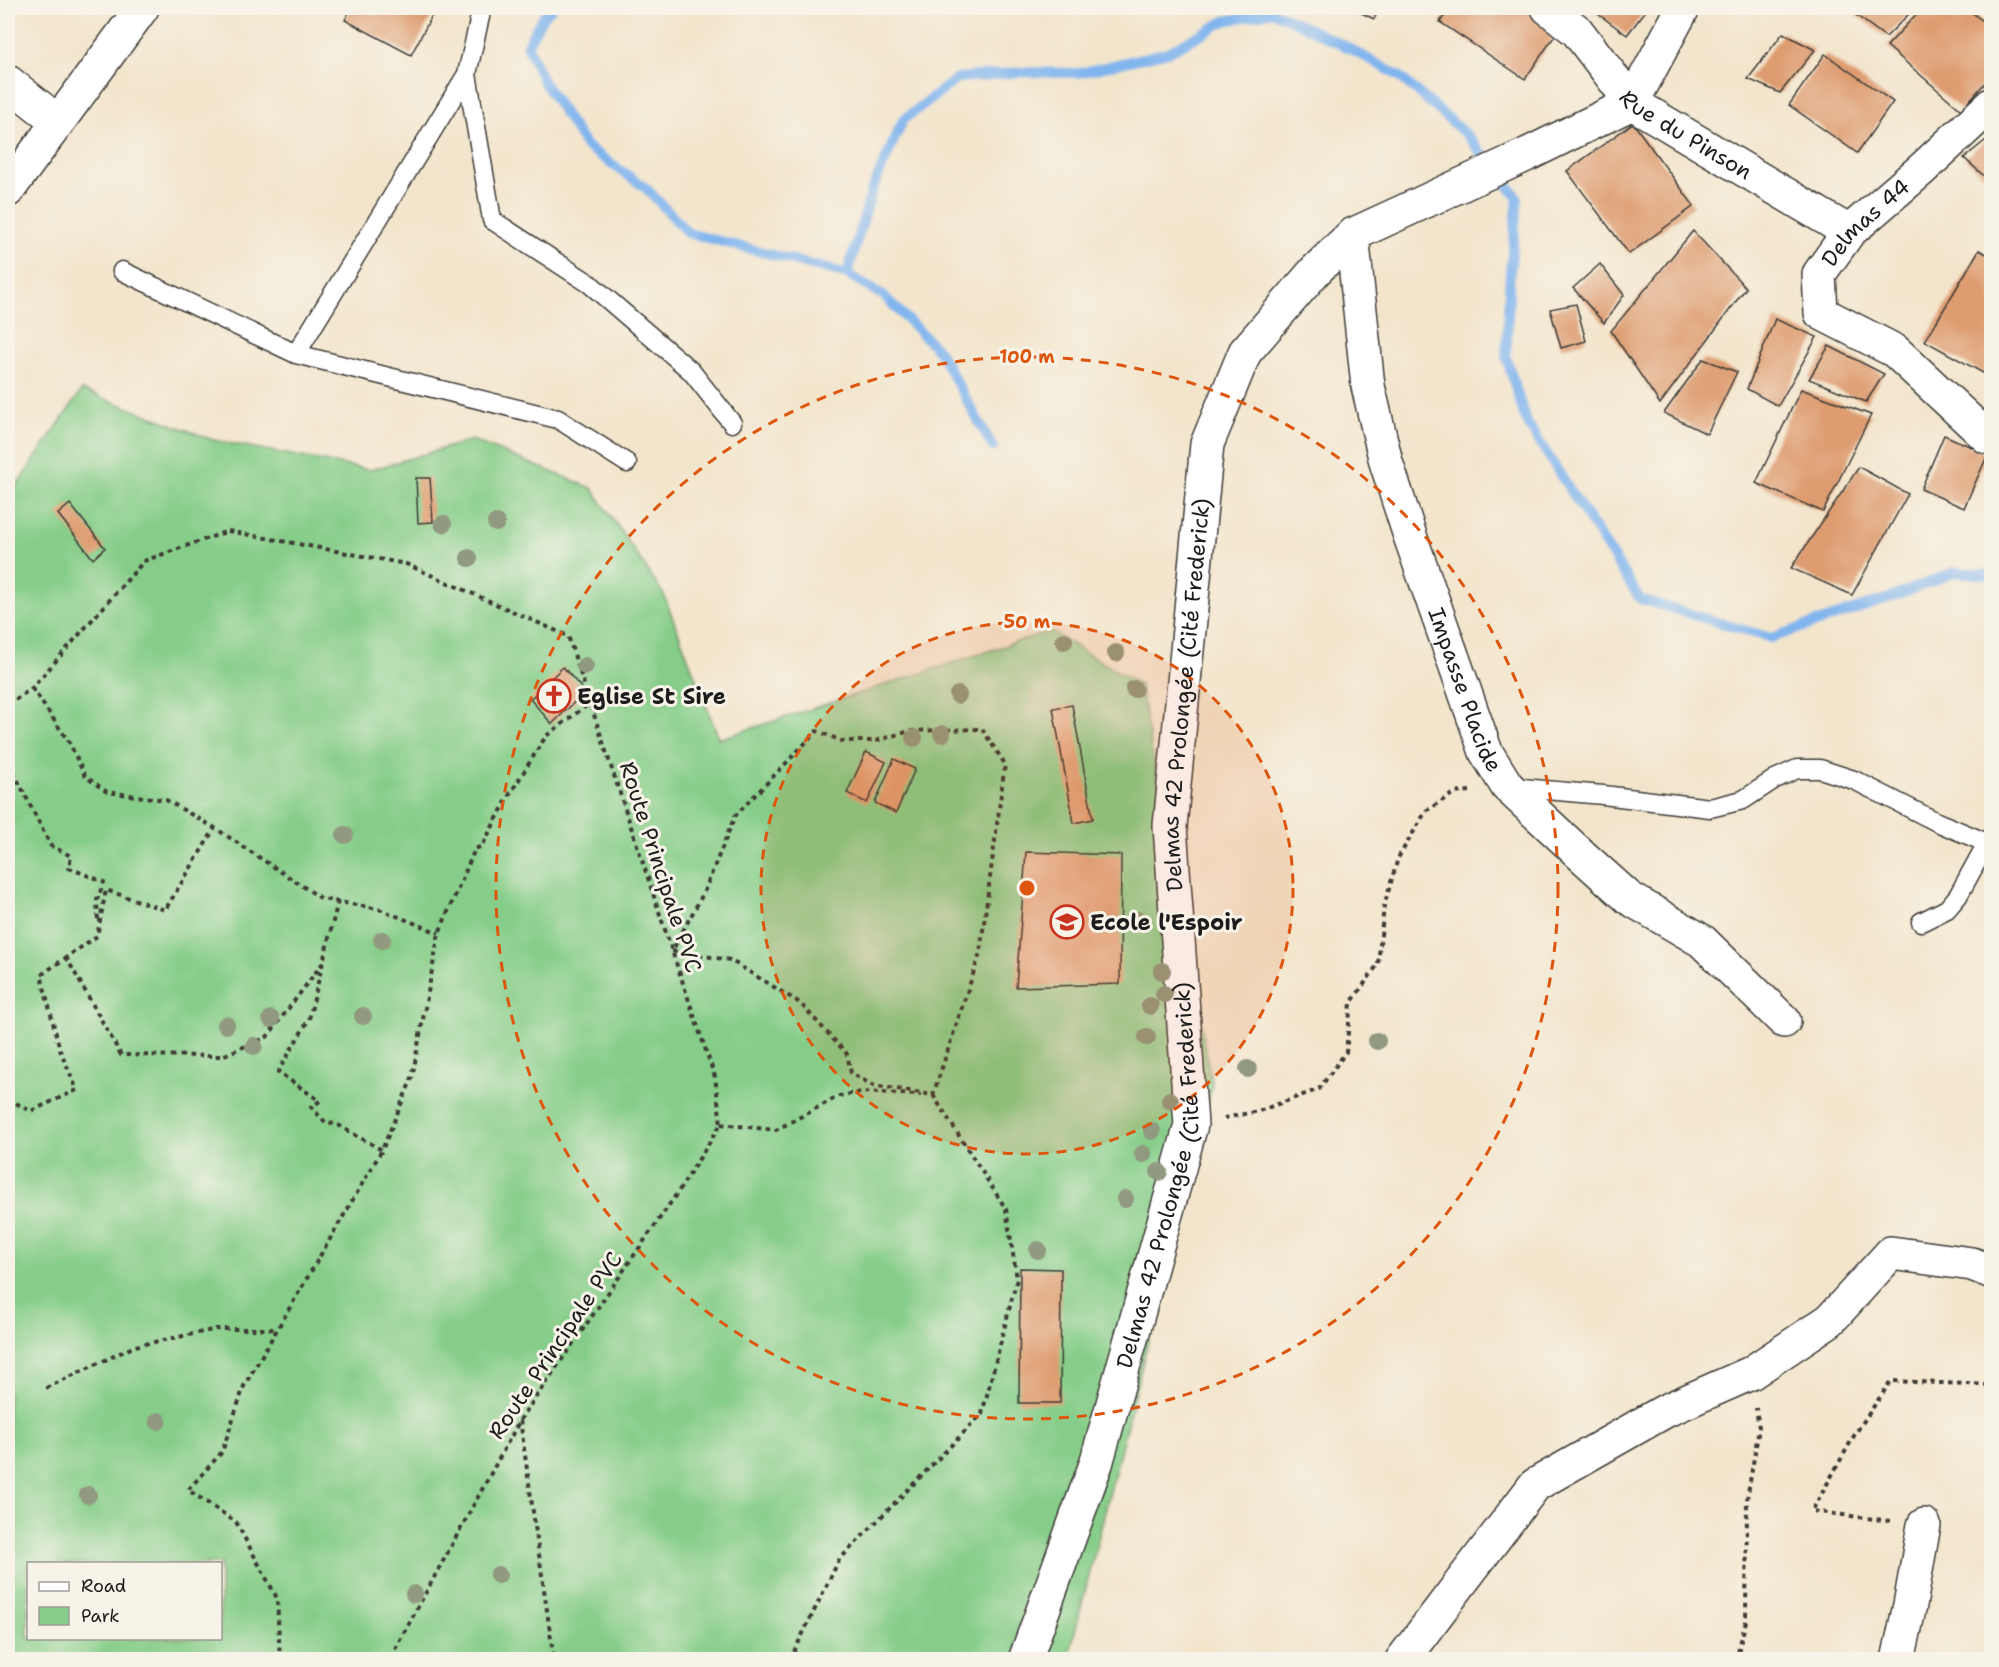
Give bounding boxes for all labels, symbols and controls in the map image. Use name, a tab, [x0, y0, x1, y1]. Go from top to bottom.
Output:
street label: Rue du Pinson	[1612, 84, 1757, 186]
street label: Delmas 44	[1815, 172, 1916, 272]
text: 100 m	[999, 345, 1055, 369]
street label: Delmas 42 Prolongée (Cité Frederick)	[1156, 497, 1217, 892]
street label: Impasse Placide	[1421, 604, 1509, 778]
text: 50 m	[1004, 610, 1051, 634]
church icon: Eglise St Sire	[536, 678, 572, 714]
place label: Eglise St Sire	[577, 682, 726, 711]
street label: Route Principale PVC	[613, 758, 708, 976]
centre of rings	[1017, 878, 1037, 898]
school or university icon: Ecole l'Espoir	[1049, 904, 1085, 940]
place label: Ecole l'Espoir	[1090, 908, 1243, 937]
street label: Delmas 42 Prolongée (Cité Frederick)	[1110, 981, 1206, 1372]
street label: Route Principale PVC	[482, 1246, 629, 1445]
legend	[27, 1562, 222, 1640]
text: Road	[81, 1574, 126, 1598]
text: Park	[81, 1604, 120, 1628]

